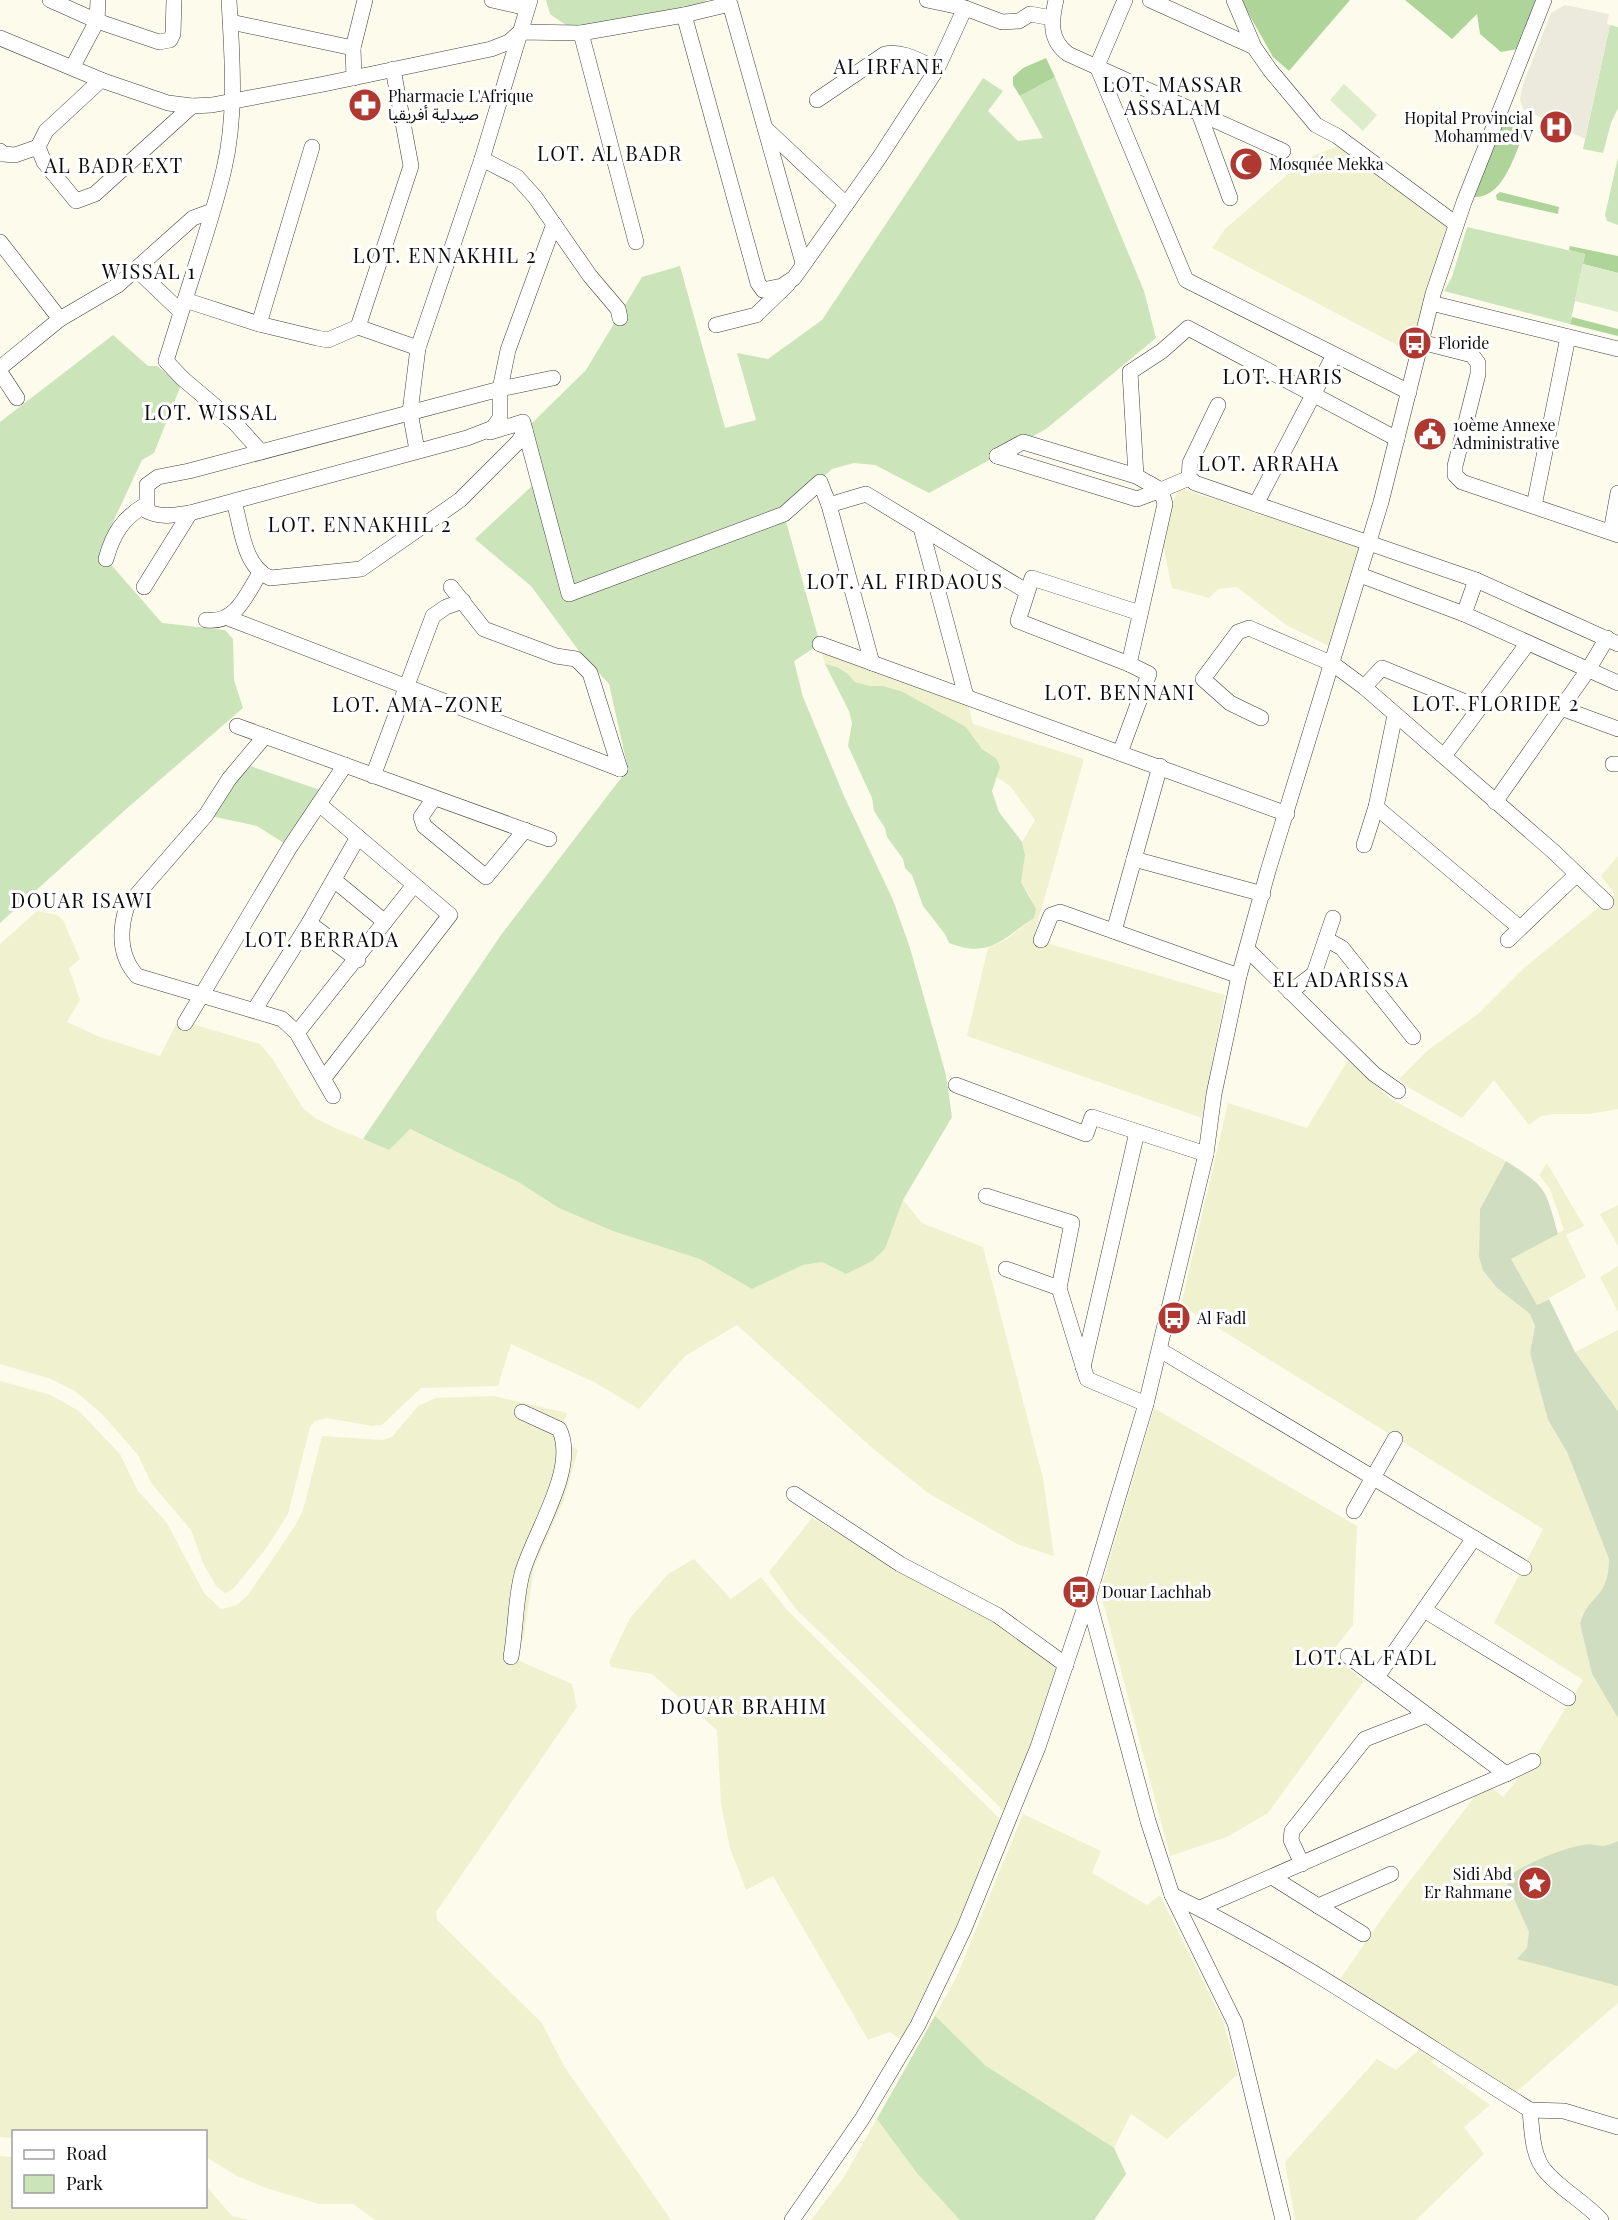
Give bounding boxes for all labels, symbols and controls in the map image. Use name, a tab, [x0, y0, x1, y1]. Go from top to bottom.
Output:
district label: AL IRFANE	[832, 52, 945, 79]
district label: LOT. MASSAR ASSALAM	[1102, 70, 1244, 120]
place label: Pharmacie L'Afrique صيدلية أفريقيا	[388, 85, 534, 124]
pharmacy icon: Pharmacie L'Afrique صيدلية أفريقيا	[347, 87, 383, 123]
place label: Hopital Provincial Mohammed V	[1404, 107, 1534, 146]
hospital icon: Hopital Provincial Mohammed V	[1538, 109, 1574, 145]
district label: LOT. AL BADR	[537, 139, 683, 166]
mosque icon: Mosquée Mekka	[1228, 146, 1264, 182]
district label: AL BADR EXT	[43, 151, 184, 178]
place label: Mosquée Mekka	[1269, 153, 1384, 174]
district label: LOT. ENNAKHIL 2	[353, 241, 537, 268]
district label: WISSAL 1	[101, 257, 196, 284]
bus stop icon: Floride	[1397, 325, 1433, 361]
place label: Floride	[1438, 332, 1489, 353]
district label: LOT. HARIS	[1223, 362, 1343, 389]
district label: LOT. WISSAL	[144, 398, 278, 425]
place label: 10ème Annexe Administrative	[1452, 414, 1560, 453]
public building icon: 10ème Annexe Administrative	[1412, 416, 1448, 452]
district label: LOT. ARRAHA	[1198, 449, 1340, 476]
district label: LOT. ENNAKHIL 2	[268, 510, 452, 537]
district label: LOT. AL FIRDAOUS	[807, 567, 1003, 594]
district label: LOT. BENNANI	[1044, 678, 1196, 705]
district label: LOT. FLORIDE 2	[1412, 689, 1580, 716]
district label: LOT. AMA-ZONE	[332, 690, 504, 717]
district label: DOUAR ISAWI	[11, 886, 153, 913]
district label: LOT. BERRADA	[244, 925, 400, 952]
district label: EL ADARISSA	[1272, 965, 1410, 992]
bus stop icon: Al Fadl	[1156, 1300, 1192, 1336]
place label: Al Fadl	[1196, 1307, 1247, 1328]
bus stop icon: Douar Lachhab	[1061, 1574, 1097, 1610]
place label: Douar Lachhab	[1102, 1581, 1211, 1602]
district label: LOT. AL FADL	[1295, 1643, 1437, 1670]
district label: DOUAR BRAHIM	[661, 1692, 827, 1719]
place label: Sidi Abd Er Rahmane	[1424, 1863, 1512, 1902]
place icon: Sidi Abd Er Rahmane	[1517, 1865, 1553, 1901]
legend	[12, 2130, 207, 2208]
text: Road	[66, 2141, 107, 2165]
text: Park	[66, 2171, 103, 2195]

